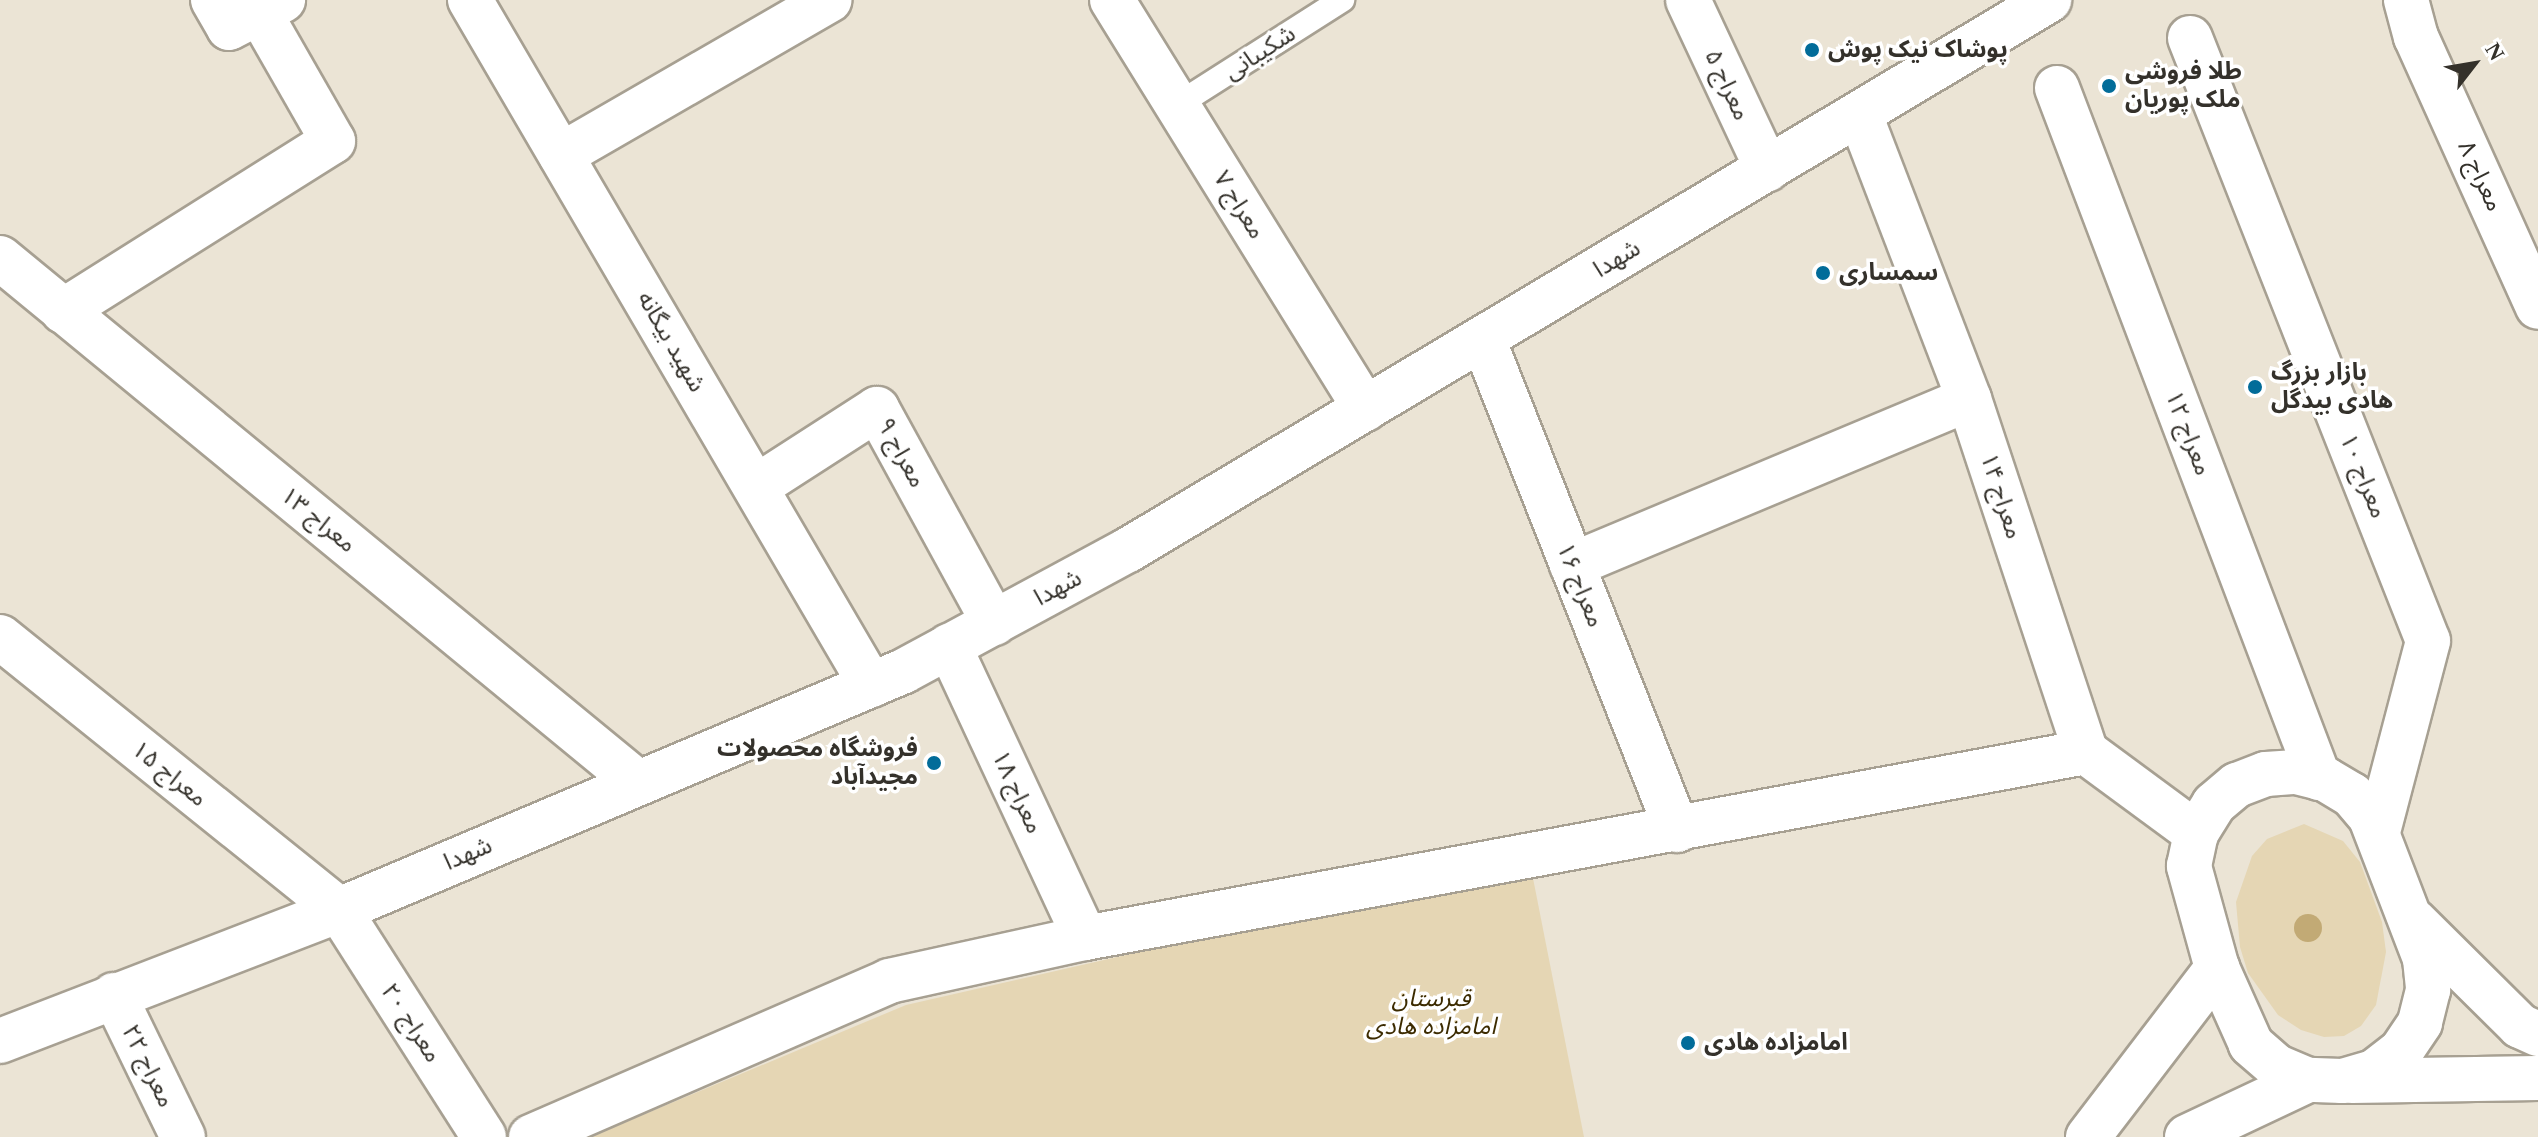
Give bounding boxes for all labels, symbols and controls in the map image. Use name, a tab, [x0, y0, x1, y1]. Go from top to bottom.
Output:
street label: شکیبانی	[1219, 19, 1301, 87]
north arrow	[2434, 24, 2514, 104]
place label: پوشاک نیک پوش	[1828, 36, 2008, 64]
text: N	[2480, 38, 2510, 65]
marker: پوشاک نیک پوش	[1803, 41, 1821, 59]
street label: معراج ۵	[1698, 45, 1756, 125]
place label: طلا فروشی ملک پوریان	[2125, 58, 2242, 114]
marker: طلا فروشی ملک پوریان	[2100, 77, 2118, 95]
street label: معراج ۸	[2451, 136, 2509, 216]
street label: معراج ۷	[1207, 166, 1271, 244]
street label: شهدا	[1588, 234, 1646, 284]
place label: سمساری	[1839, 259, 1938, 287]
marker: سمساری	[1814, 264, 1832, 282]
street label: شهید بیگانه	[631, 287, 711, 397]
place label: بازار بزرگ هادی بیدگل	[2271, 359, 2393, 415]
marker: بازار بزرگ هادی بیدگل	[2246, 378, 2264, 396]
street label: معراج ۱۲	[2159, 387, 2217, 479]
street label: معراج ۹	[870, 413, 932, 493]
street label: معراج ۱۰	[2333, 430, 2393, 522]
street label: معراج ۱۴	[1974, 449, 2028, 543]
street label: معراج ۱۳	[275, 481, 361, 559]
street label: معراج ۱۶	[1550, 539, 1610, 631]
street label: شهدا	[1029, 564, 1087, 612]
street label: معراج ۱۵	[126, 735, 212, 813]
place label: فروشگاه محصولات مجیدآباد	[717, 735, 918, 791]
street label: معراج ۱۸	[985, 746, 1049, 838]
marker: فروشگاه محصولات مجیدآباد	[925, 754, 943, 772]
street label: شهدا	[440, 831, 496, 877]
street label: معراج ۲۰	[375, 978, 447, 1068]
park label: قبرستان امامزاده هادی	[1366, 985, 1496, 1041]
street label: معراج ۲۲	[116, 1020, 180, 1112]
place label: امامزاده هادی	[1704, 1029, 1848, 1057]
marker: امامزاده هادی	[1679, 1034, 1697, 1052]

